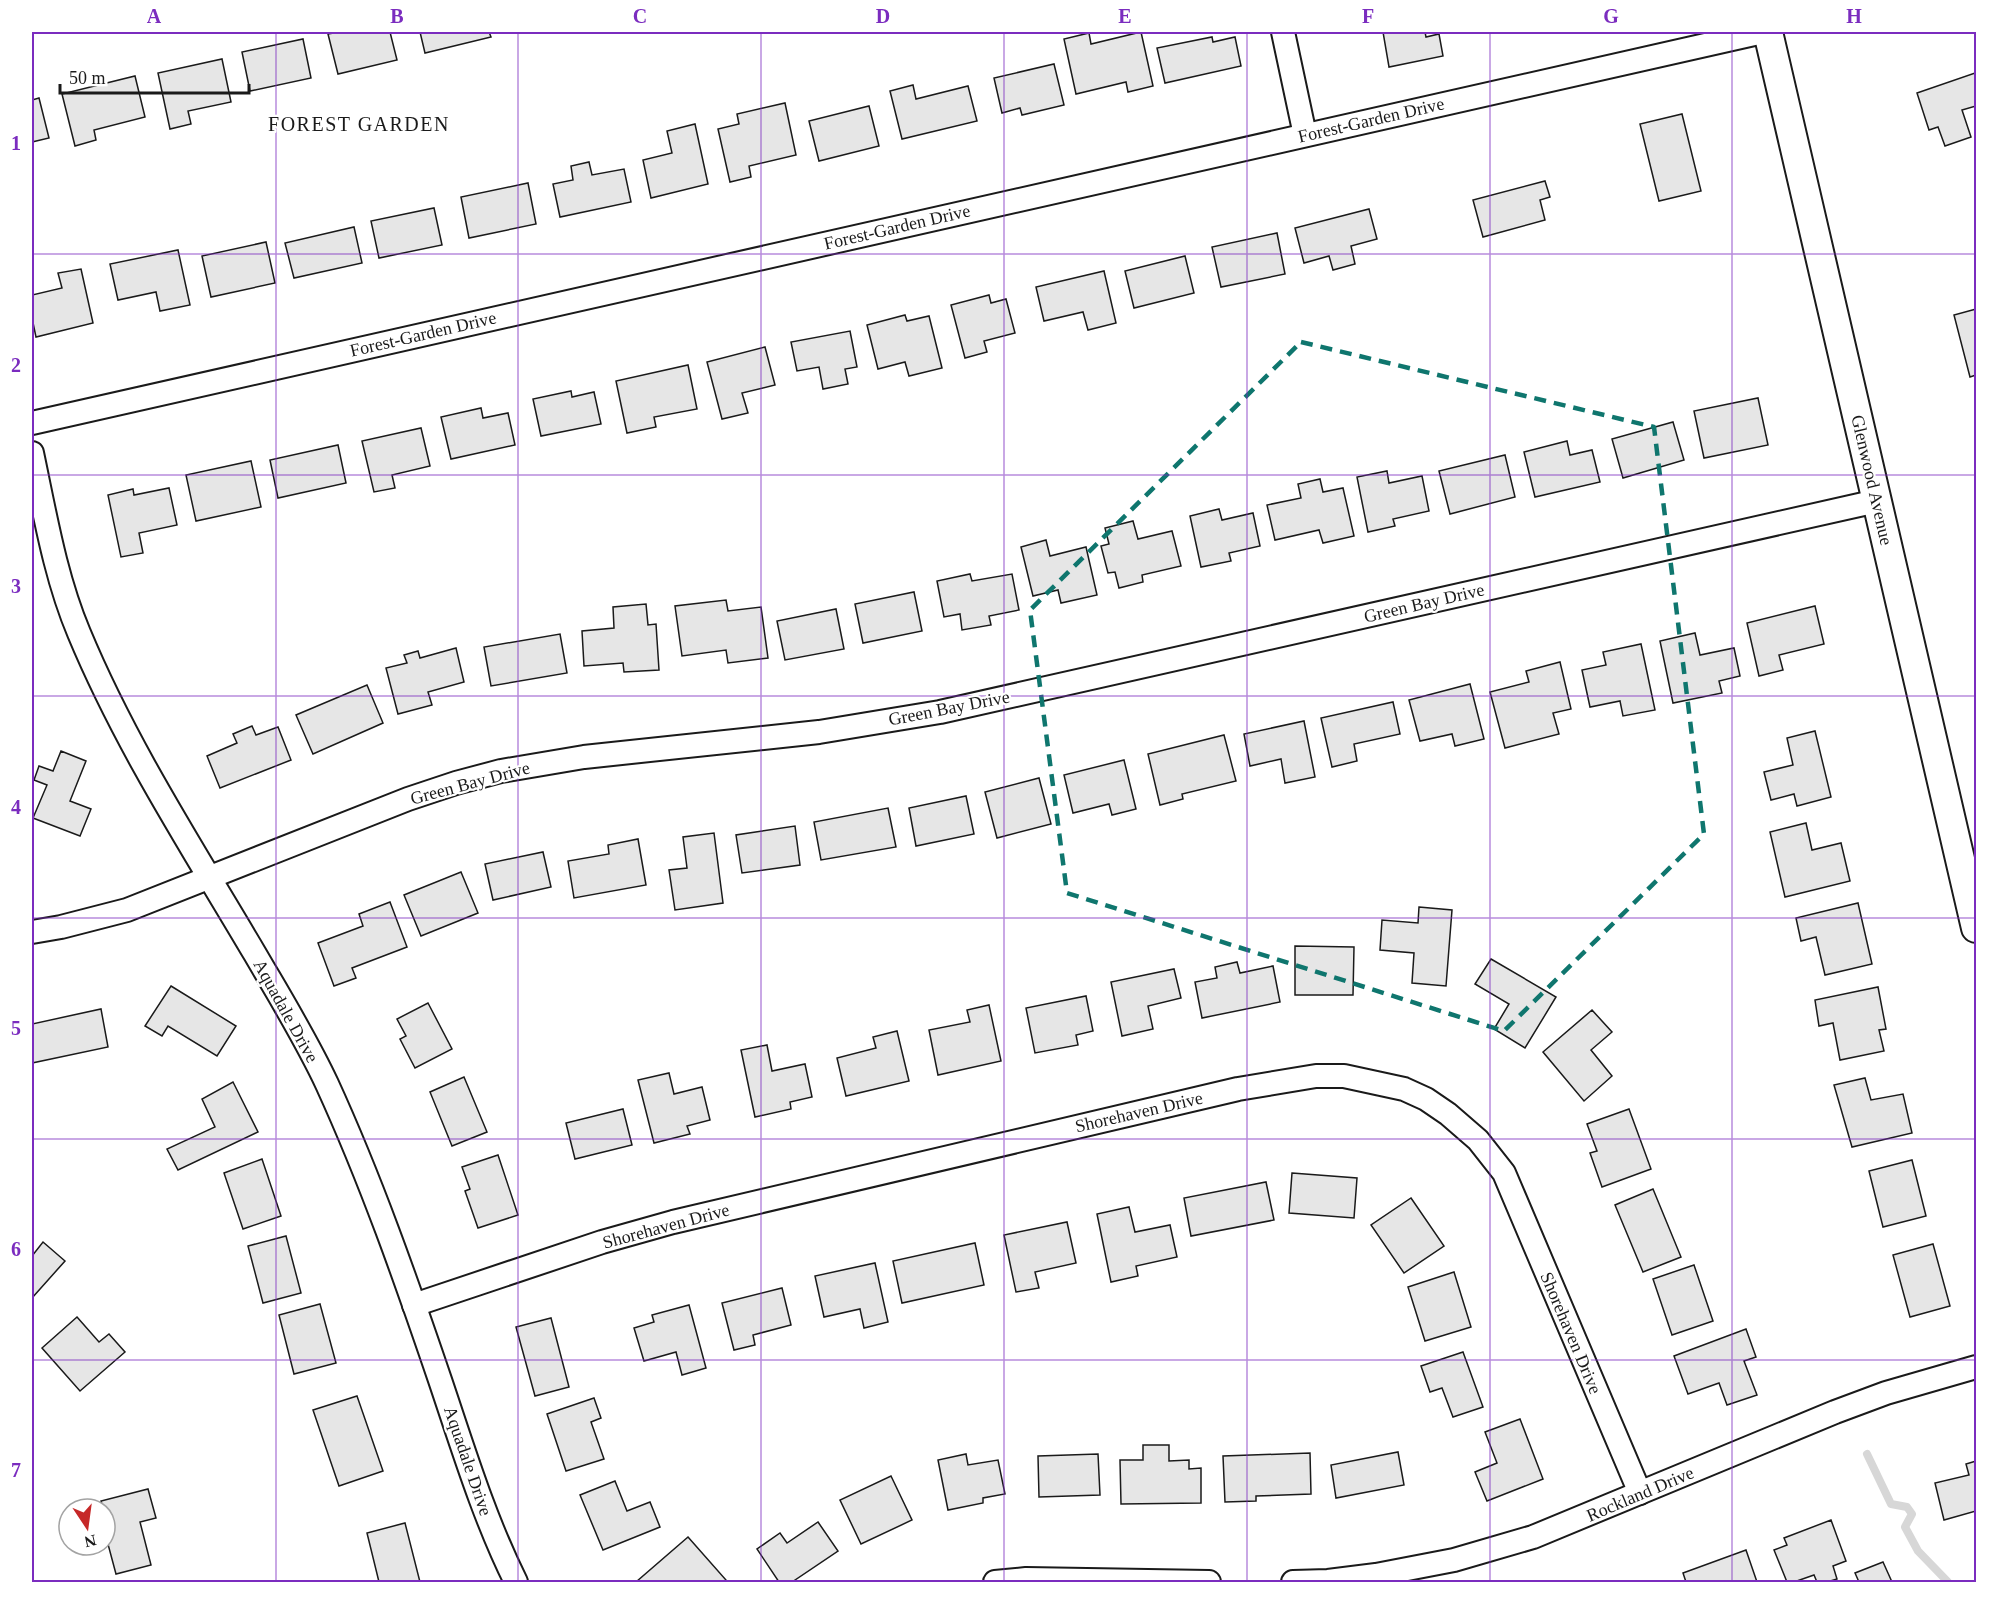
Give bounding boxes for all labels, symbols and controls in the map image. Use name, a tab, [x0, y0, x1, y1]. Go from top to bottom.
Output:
text: A	[147, 5, 162, 27]
text: B	[390, 5, 404, 27]
text: C	[633, 5, 647, 27]
text: D	[876, 5, 890, 27]
text: E	[1118, 5, 1132, 27]
text: F	[1362, 5, 1374, 27]
text: G	[1603, 5, 1619, 27]
text: H	[1846, 5, 1862, 27]
scale bar	[60, 57, 249, 95]
text: 50 m	[69, 68, 106, 88]
street label: Forest-Garden Drive	[1296, 93, 1446, 147]
district label: FOREST GARDEN	[268, 113, 450, 135]
text: 1	[11, 132, 21, 154]
street label: Forest-Garden Drive	[822, 200, 972, 254]
street label: Forest-Garden Drive	[348, 307, 498, 361]
text: 2	[11, 354, 21, 376]
street label: Glenwood Avenue	[1847, 413, 1897, 547]
text: 3	[11, 575, 21, 597]
street label: Green Bay Drive	[1362, 579, 1486, 627]
street label: Green Bay Drive	[887, 686, 1011, 730]
street label: Green Bay Drive	[408, 757, 532, 809]
text: 4	[11, 796, 21, 818]
street label: Aquadale Drive	[250, 956, 322, 1066]
text: 5	[11, 1017, 21, 1039]
street label: Shorehaven Drive	[1073, 1088, 1205, 1136]
street label: Shorehaven Drive	[600, 1199, 732, 1253]
text: 6	[11, 1238, 21, 1260]
street label: Shorehaven Drive	[1536, 1269, 1606, 1397]
street label: Aquadale Drive	[440, 1404, 496, 1518]
text: 7	[11, 1459, 21, 1481]
street label: Rockland Drive	[1583, 1462, 1697, 1526]
north arrow	[57, 1497, 117, 1557]
text: N	[82, 1532, 98, 1551]

